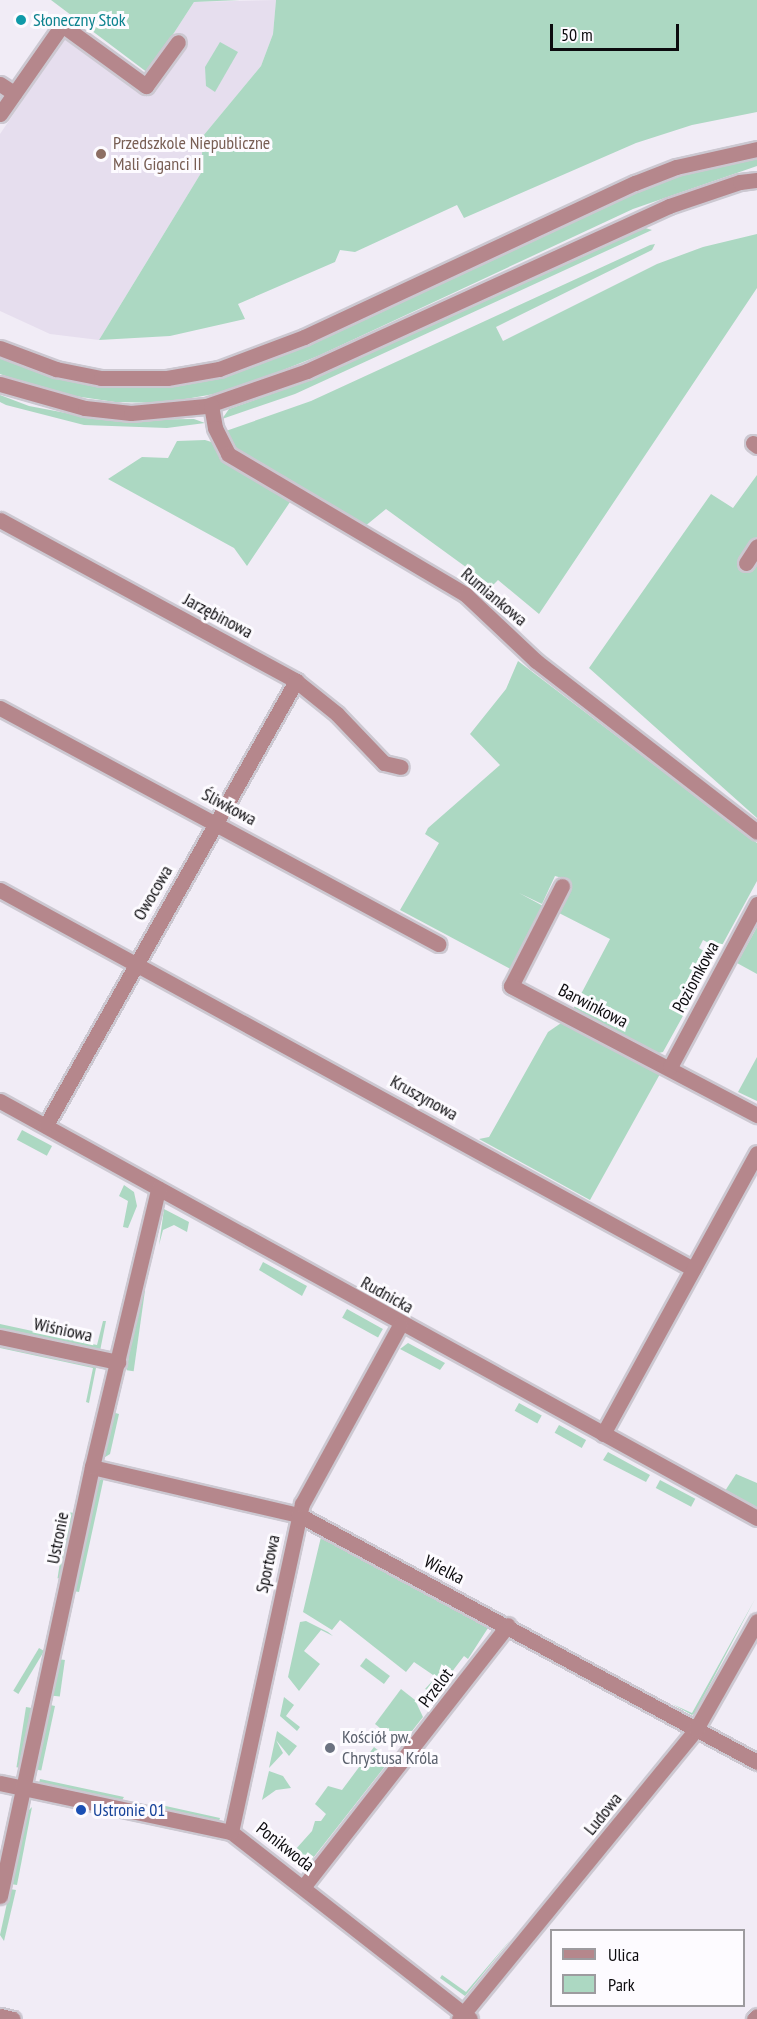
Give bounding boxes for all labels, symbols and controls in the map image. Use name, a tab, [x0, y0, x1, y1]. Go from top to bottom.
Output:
place label: Słoneczny Stok	[33, 9, 126, 31]
scale bar	[553, 12, 682, 50]
marker: Słoneczny Stok	[14, 13, 28, 27]
text: 50 m	[561, 23, 593, 46]
place label: Przedszkole Niepubliczne Mali Giganci II	[113, 133, 270, 176]
marker: Przedszkole Niepubliczne Mali Giganci II	[94, 147, 108, 161]
street label: Rumiankowa	[457, 563, 531, 631]
street label: Jarzębinowa	[180, 589, 256, 643]
street label: Śliwkowa	[198, 784, 260, 830]
street label: Owocowa	[129, 862, 177, 924]
street label: Poziomkowa	[668, 938, 724, 1016]
street label: Barwinkowa	[555, 979, 631, 1033]
street label: Kruszynowa	[386, 1071, 462, 1125]
street label: Rudnicka	[357, 1272, 417, 1318]
street label: Wiśniowa	[32, 1313, 94, 1347]
street label: Ustronie	[42, 1510, 74, 1566]
street label: Sportowa	[251, 1533, 285, 1595]
street label: Wielka	[420, 1551, 468, 1589]
street label: Przelot	[414, 1664, 458, 1712]
place label: Kościół pw. Chrystusa Króla	[342, 1727, 438, 1770]
marker: Kościół pw. Chrystusa Króla	[323, 1741, 337, 1755]
street label: Ludowa	[579, 1788, 627, 1840]
place label: Ustronie 01	[93, 1799, 165, 1821]
marker: Ustronie 01	[74, 1803, 88, 1817]
street label: Ponikwoda	[252, 1818, 318, 1876]
legend	[550, 1929, 745, 2007]
text: Ulica	[608, 1943, 639, 1966]
text: Park	[608, 1973, 635, 1996]

